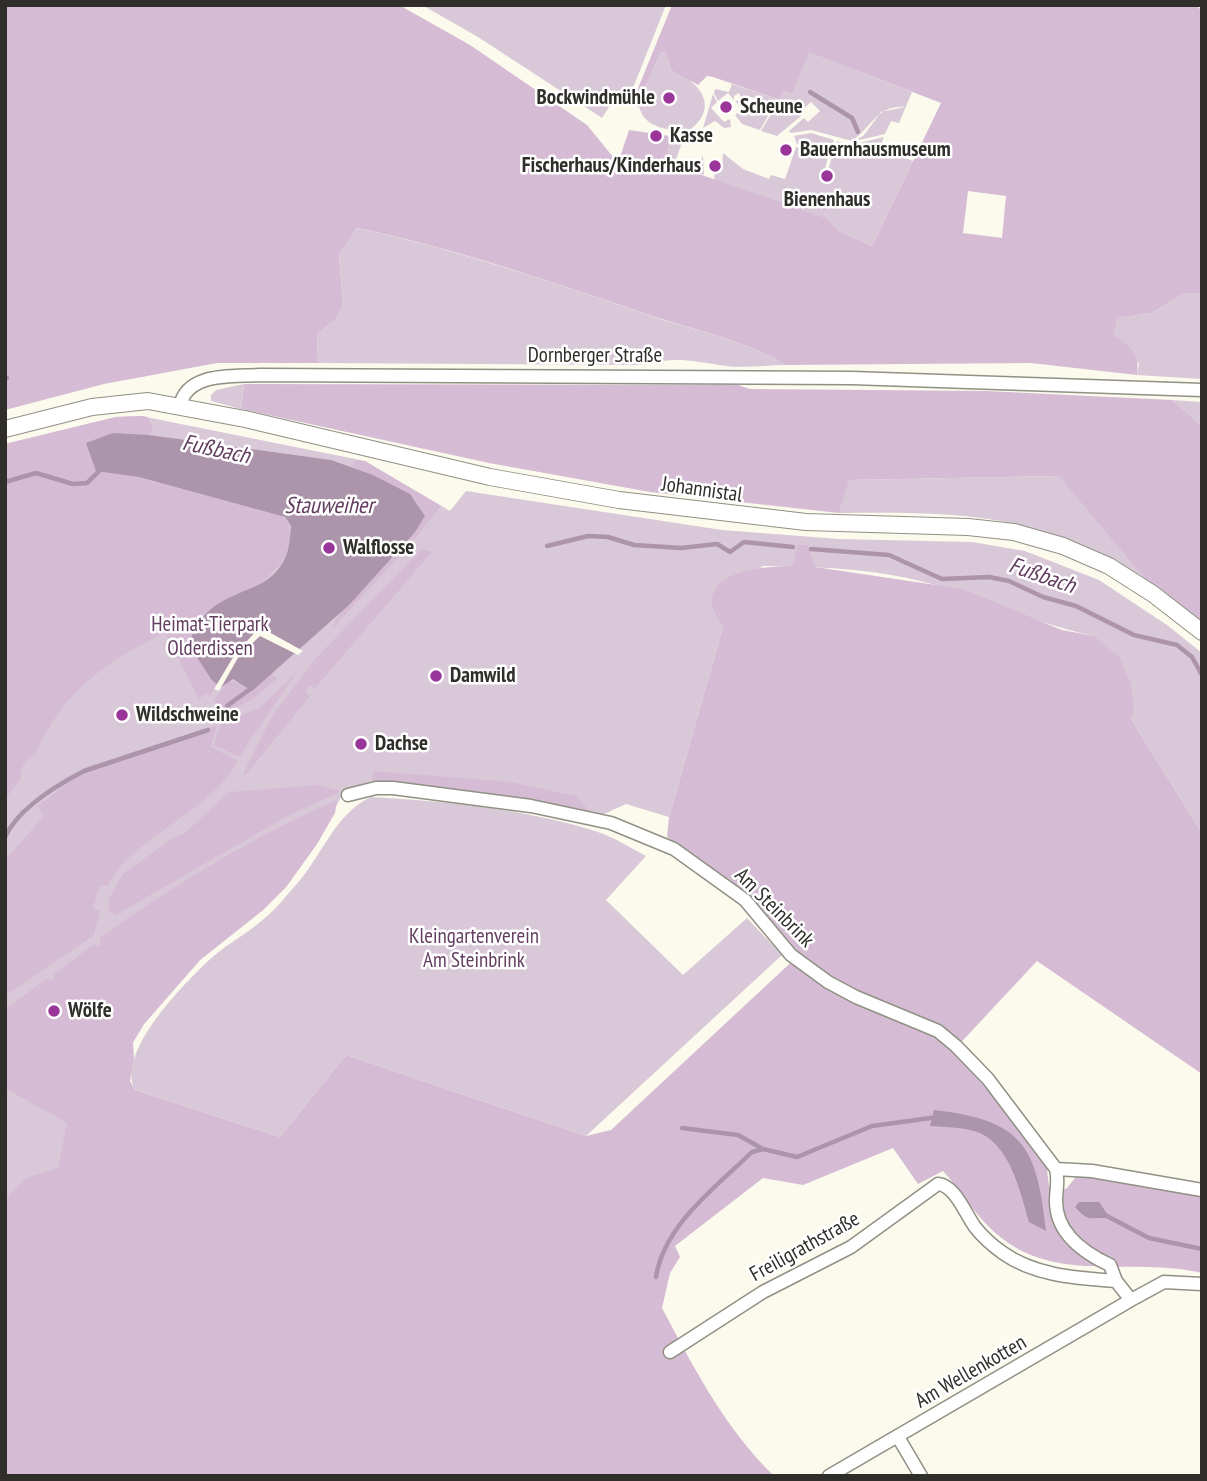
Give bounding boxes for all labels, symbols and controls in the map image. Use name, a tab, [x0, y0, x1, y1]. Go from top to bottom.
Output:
place label: Bockwindmühle	[537, 85, 655, 111]
marker: Bockwindmühle	[661, 90, 677, 106]
place label: Scheune	[740, 94, 803, 120]
marker: Scheune	[718, 99, 734, 115]
place label: Kasse	[670, 123, 713, 149]
marker: Kasse	[648, 128, 664, 144]
place label: Bauernhausmuseum	[800, 137, 951, 163]
marker: Bauernhausmuseum	[778, 142, 794, 158]
place label: Fischerhaus/Kinderhaus	[522, 153, 701, 179]
marker: Fischerhaus/Kinderhaus	[707, 158, 723, 174]
marker: Bienenhaus	[819, 168, 835, 184]
place label: Bienenhaus	[784, 187, 870, 213]
street label: Dornberger Straße	[528, 343, 662, 369]
water label: Fußbach	[180, 429, 252, 471]
street label: Johannistal	[660, 472, 744, 508]
water label: Stauweiher	[284, 492, 374, 520]
place label: Walflosse	[343, 535, 414, 561]
marker: Walflosse	[321, 540, 337, 556]
water label: Fußbach	[1005, 552, 1079, 600]
park label: Heimat-Tierpark Olderdissen	[151, 612, 269, 662]
place label: Damwild	[450, 663, 516, 689]
marker: Damwild	[428, 668, 444, 684]
place label: Wildschweine	[136, 702, 239, 728]
marker: Wildschweine	[114, 707, 130, 723]
place label: Dachse	[375, 731, 428, 757]
marker: Dachse	[353, 736, 369, 752]
street label: Am Steinbrink	[729, 863, 819, 953]
park label: Kleingartenverein Am Steinbrink	[409, 924, 539, 974]
place label: Wölfe	[68, 998, 112, 1024]
marker: Wölfe	[46, 1003, 62, 1019]
street label: Freiligrathstraße	[746, 1207, 864, 1287]
street label: Am Wellenkotten	[911, 1330, 1031, 1414]

